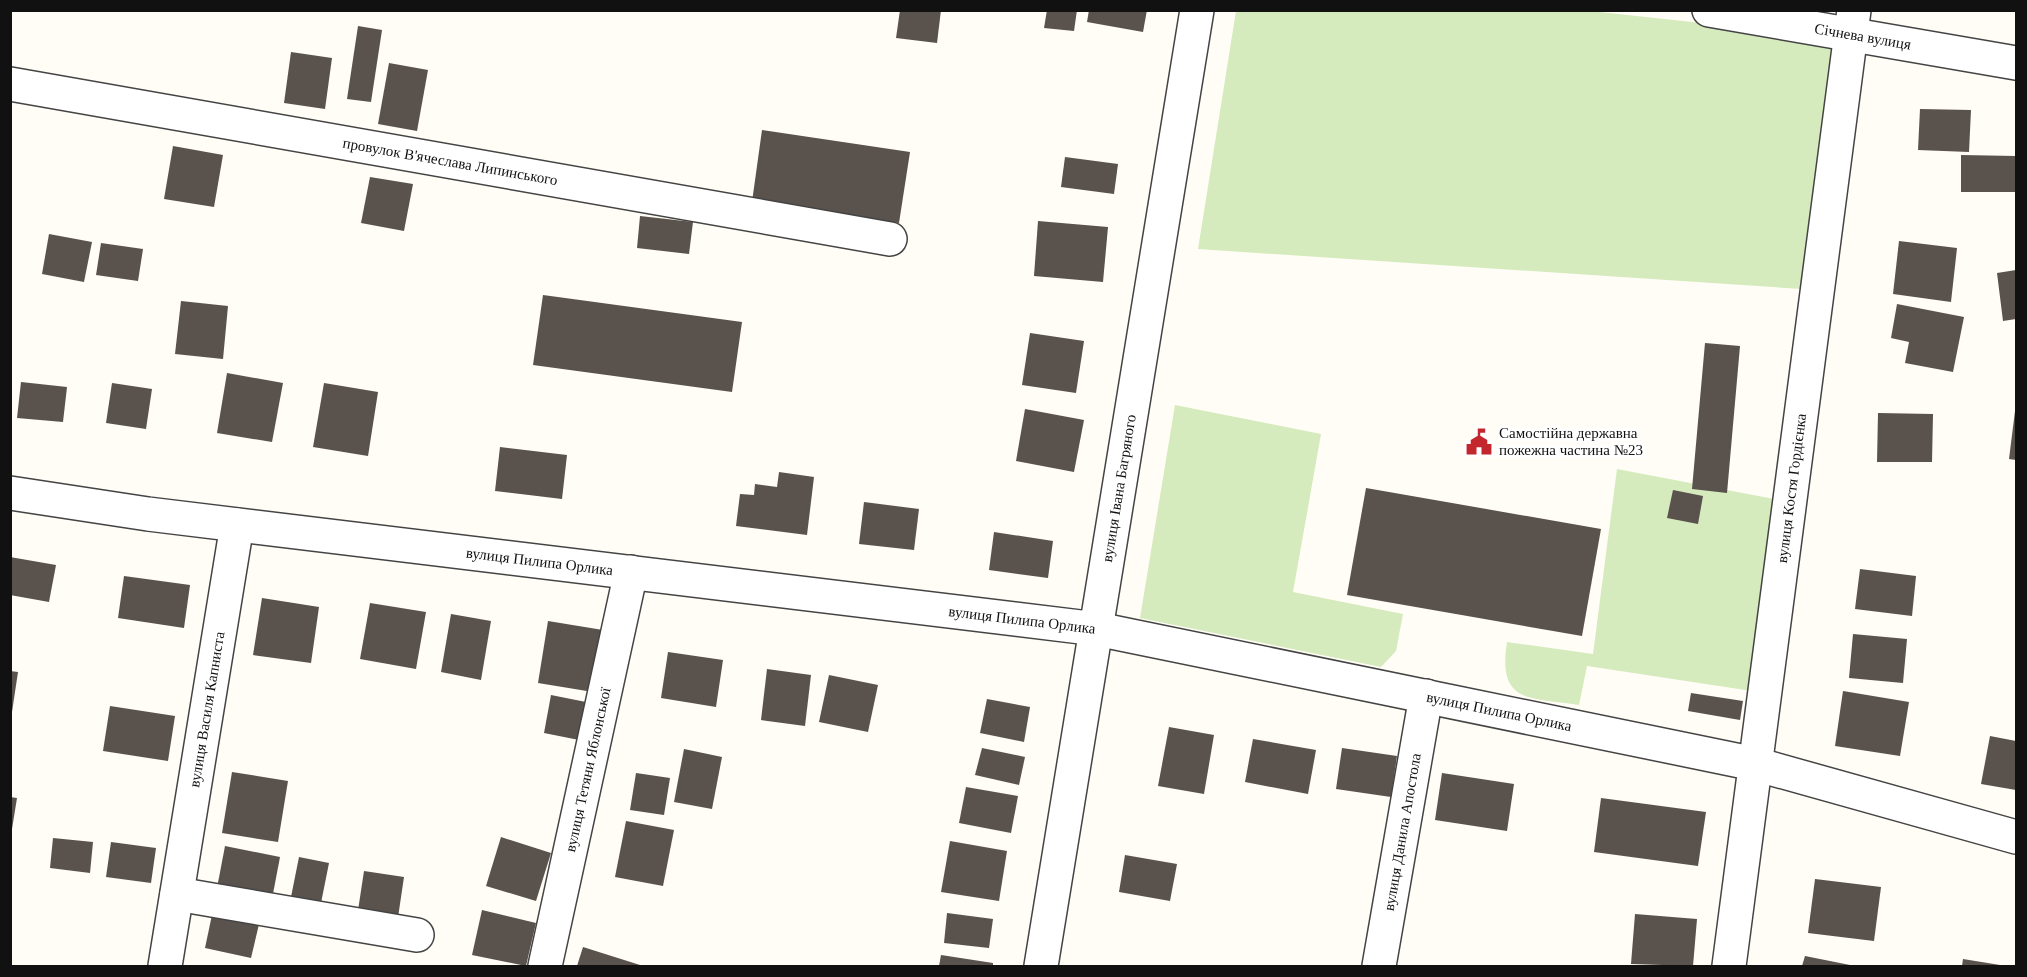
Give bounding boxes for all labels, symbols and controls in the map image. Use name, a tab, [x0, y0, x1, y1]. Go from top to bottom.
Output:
street label: Січнева вулиця	[1813, 20, 1912, 53]
street label: провулок В'ячеслава Липинського	[341, 135, 559, 188]
street label: вулиця Костя Гордієнка	[1774, 412, 1809, 564]
street label: вулиця Івана Багряного	[1099, 413, 1139, 563]
place label: Самостійна державна пожежна частина №23	[1499, 425, 1643, 458]
public building icon: Самостійна державна пожежна частина №23	[1464, 427, 1494, 457]
street label: вулиця Пилипа Орлика	[465, 545, 614, 578]
street label: вулиця Пилипа Орлика	[948, 603, 1097, 637]
street label: вулиця Василя Капниста	[186, 630, 228, 788]
street label: вулиця Тетяни Яблонської	[562, 685, 614, 853]
street label: вулиця Пилипа Орлика	[1425, 689, 1573, 734]
street label: вулиця Данила Апостола	[1381, 752, 1424, 912]

